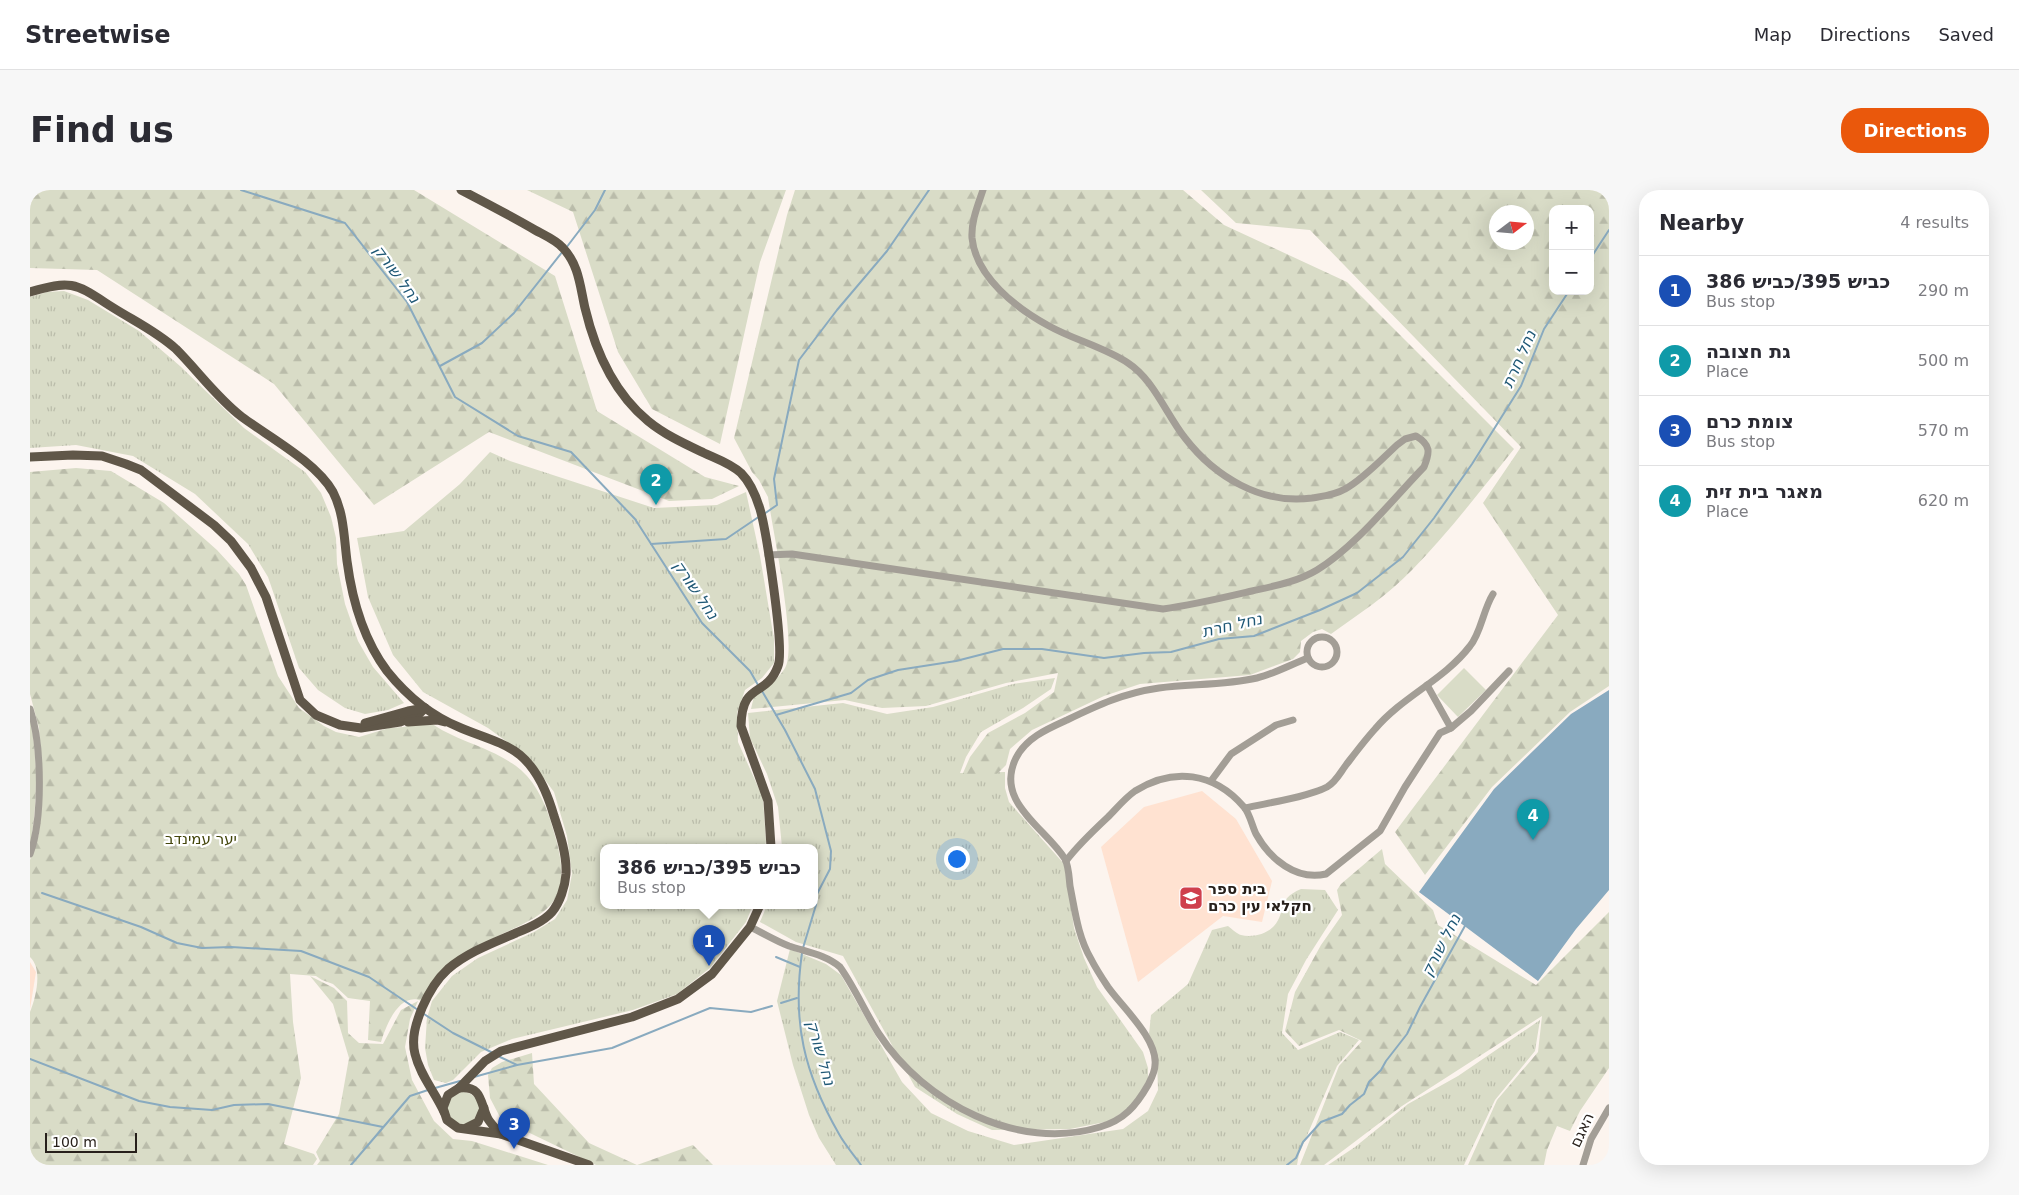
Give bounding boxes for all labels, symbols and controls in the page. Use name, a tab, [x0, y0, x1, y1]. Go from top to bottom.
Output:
text: Streetwise	[25, 21, 171, 49]
text: Map	[1754, 24, 1792, 45]
text: Directions	[1820, 24, 1910, 45]
text: Saved	[1938, 24, 1994, 45]
button: Directions	[1841, 108, 1989, 153]
text: Find us	[30, 110, 174, 150]
north arrow	[1489, 205, 1534, 250]
map controls	[1549, 205, 1594, 295]
button: +	[1549, 205, 1594, 250]
text: Nearby	[1659, 211, 1744, 235]
text: 4 results	[1900, 213, 1969, 232]
water label: נחל שורק	[370, 241, 425, 307]
button: −	[1549, 250, 1594, 295]
text: כביש 395/כביש 386	[1706, 270, 1890, 292]
text: 1	[1669, 281, 1681, 300]
text: 290 m	[1918, 281, 1969, 300]
text: Bus stop	[1706, 292, 1775, 311]
water label: נחל חרת	[1498, 327, 1540, 391]
text: גת חצובה	[1706, 340, 1791, 362]
text: 2	[1669, 351, 1681, 370]
text: 500 m	[1918, 351, 1969, 370]
text: Place	[1706, 362, 1749, 381]
text: צומת כרם	[1706, 410, 1794, 432]
text: 3	[1669, 421, 1681, 440]
text: 570 m	[1918, 421, 1969, 440]
text: Bus stop	[1706, 432, 1775, 451]
pin: 2	[640, 464, 672, 505]
text: מאגר בית זית	[1706, 480, 1823, 502]
text: 4	[1669, 491, 1681, 510]
text: 620 m	[1918, 491, 1969, 510]
text: Place	[1706, 502, 1749, 521]
water label: נחל שורק	[669, 557, 723, 624]
water label: נחל חרת	[1200, 609, 1264, 641]
pin: 4	[1517, 799, 1549, 840]
park label: יער עמינדב	[165, 830, 237, 848]
popup	[600, 844, 818, 909]
your location	[944, 846, 970, 872]
text: כביש 395/כביש 386	[617, 856, 801, 878]
text: Bus stop	[617, 878, 686, 897]
place label: בית ספר חקלאי עין כרם	[1208, 880, 1312, 915]
school or university icon: בית ספר חקלאי עין כרם	[1178, 885, 1204, 911]
water label: נחל שורק	[1417, 910, 1465, 979]
pin: 1	[693, 925, 725, 966]
water label: נחל שורק	[803, 1018, 840, 1088]
pin: 3	[498, 1108, 530, 1149]
street label: האגם	[1566, 1110, 1598, 1150]
scale bar	[45, 1130, 138, 1153]
text: 100 m	[52, 1134, 97, 1150]

